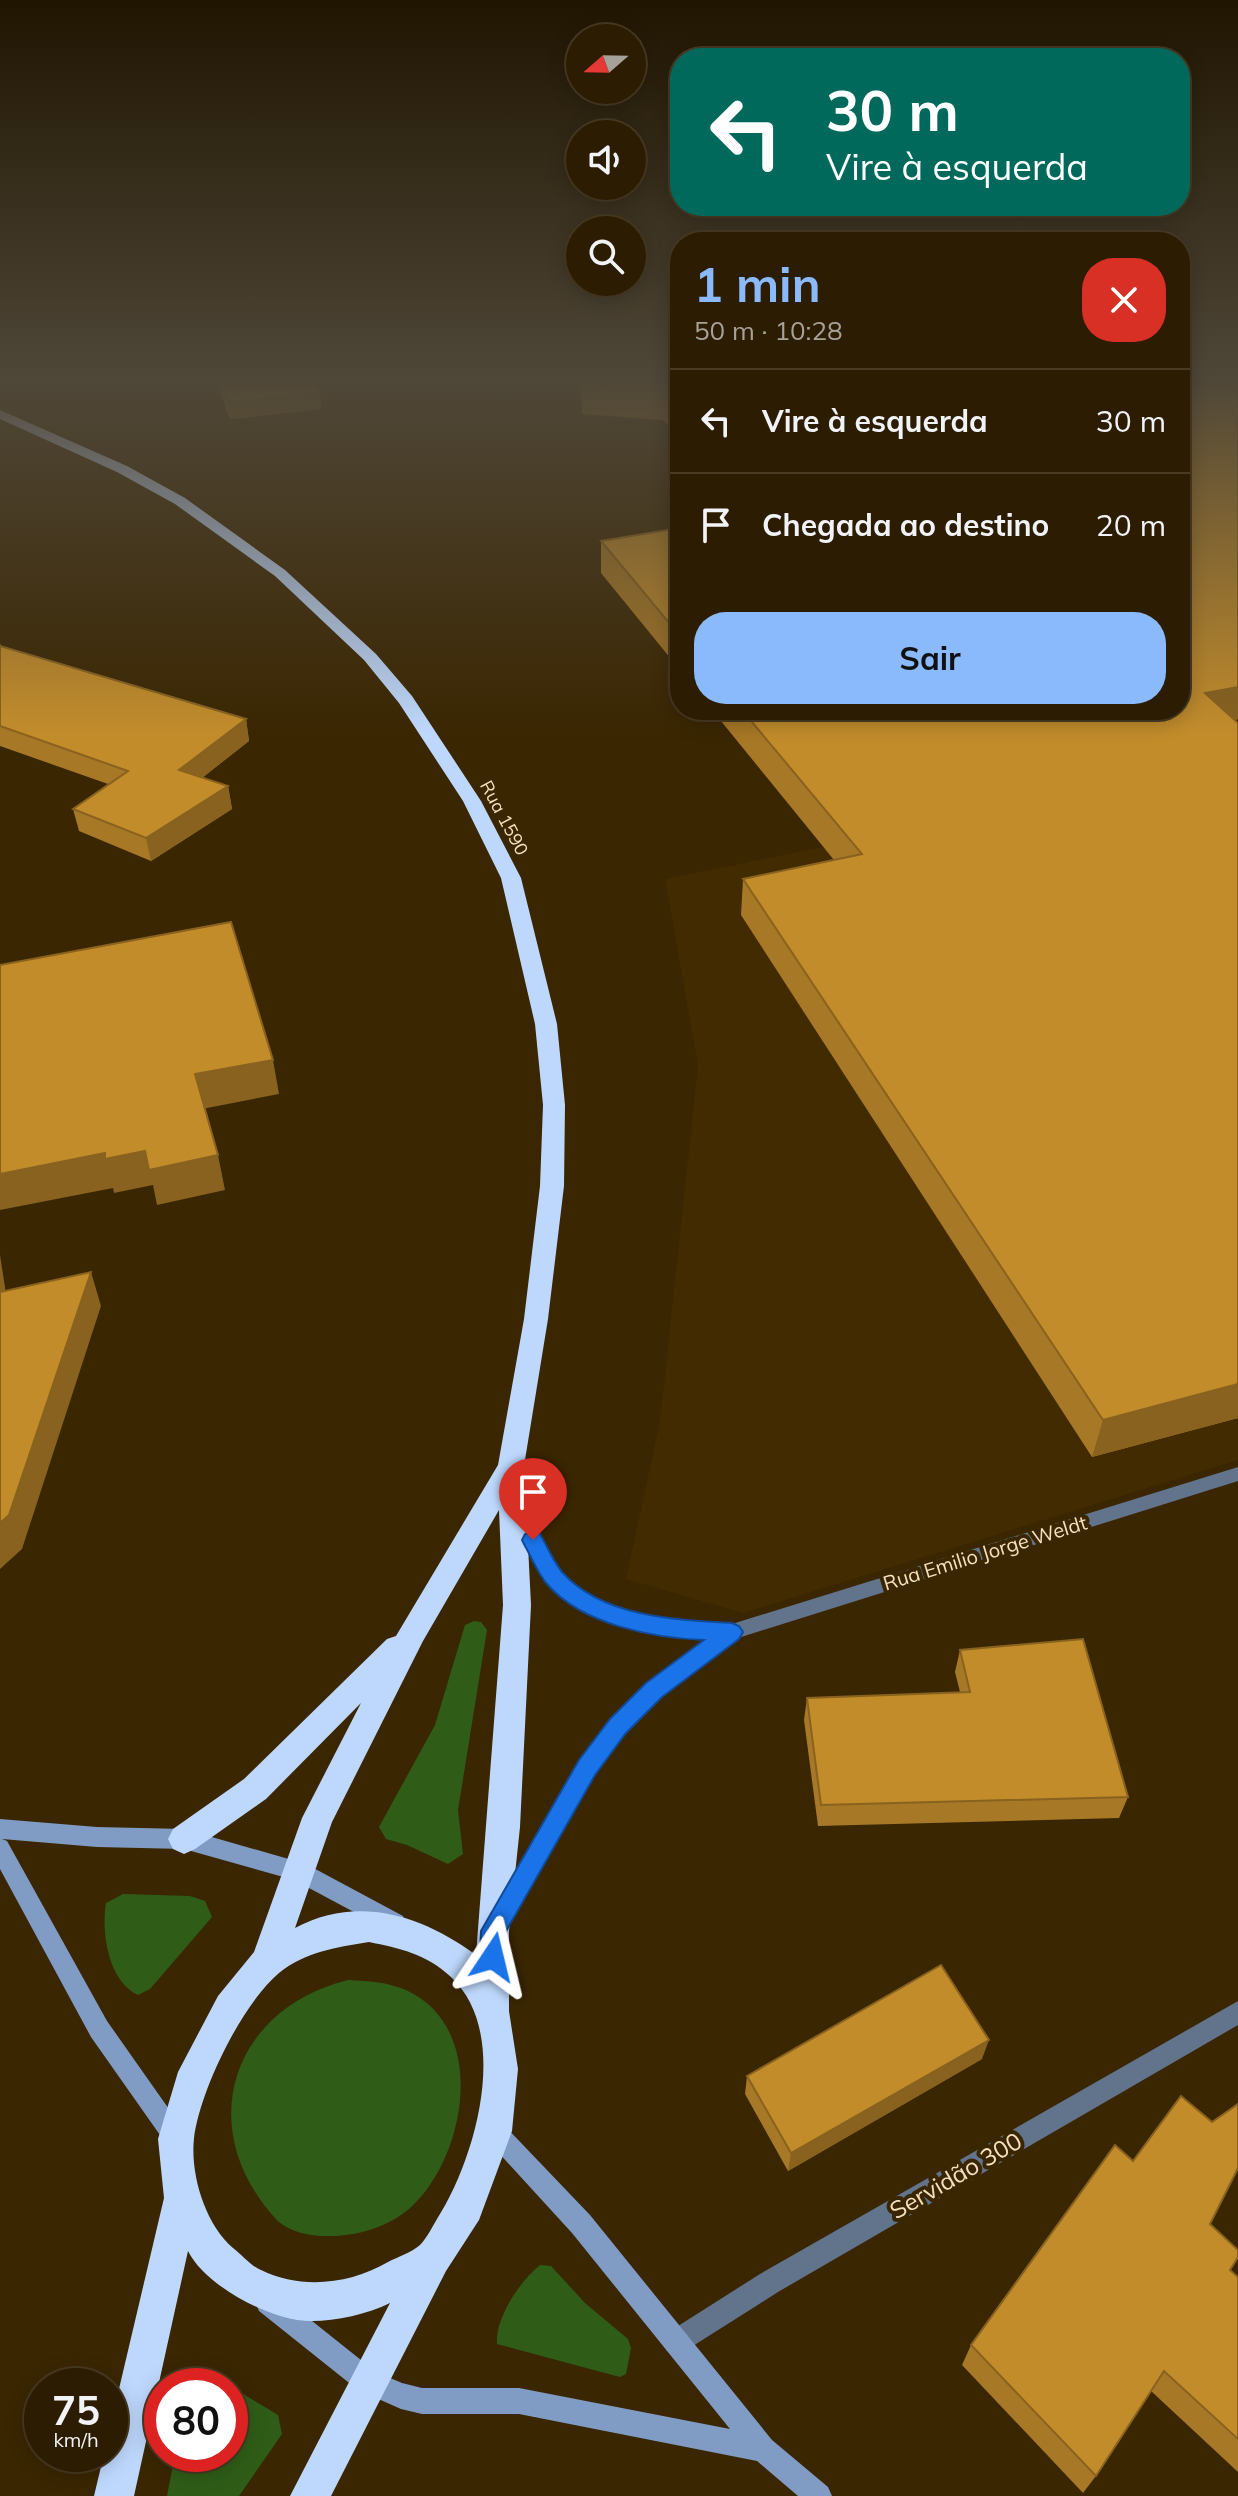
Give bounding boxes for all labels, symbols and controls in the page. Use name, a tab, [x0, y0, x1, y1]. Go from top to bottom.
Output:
north arrow	[566, 24, 646, 104]
map controls	[566, 24, 646, 296]
text: 30 m	[826, 75, 959, 145]
icon: left	[694, 80, 798, 184]
button: sound	[566, 120, 646, 200]
text: Vire à esquerda	[826, 144, 1088, 189]
button: search	[566, 216, 646, 296]
text: 1 min	[694, 254, 821, 314]
button: close	[1082, 258, 1166, 342]
text: 50 m · 10:28	[694, 314, 843, 347]
icon: left	[694, 399, 738, 443]
text: Vire à esquerda	[762, 402, 988, 440]
text: 30 m	[1096, 402, 1166, 440]
icon: arrive	[694, 503, 738, 547]
text: Chegada ao destino	[762, 506, 1049, 544]
text: 20 m	[1096, 506, 1166, 544]
button: Sair	[694, 612, 1166, 704]
street label: Rua 1590	[475, 776, 534, 859]
pin	[499, 1458, 567, 1540]
icon: arrive	[511, 1470, 555, 1514]
street label: Rua Emilio Jorge Weldt	[880, 1510, 1090, 1595]
position arrow	[451, 1915, 535, 1999]
street label: Servidão 300	[884, 2125, 1027, 2225]
speed limit sign: 80	[144, 2368, 248, 2472]
text: 75	[52, 2385, 100, 2435]
text: km/h	[53, 2427, 99, 2452]

